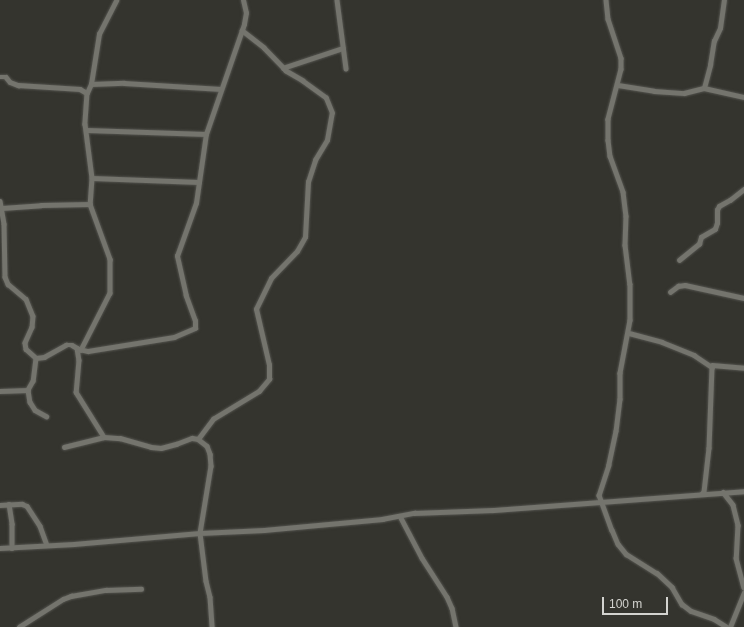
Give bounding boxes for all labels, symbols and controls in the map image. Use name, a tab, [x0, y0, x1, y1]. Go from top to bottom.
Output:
scale bar	[604, 589, 670, 615]
text: 100 m	[609, 597, 642, 611]

